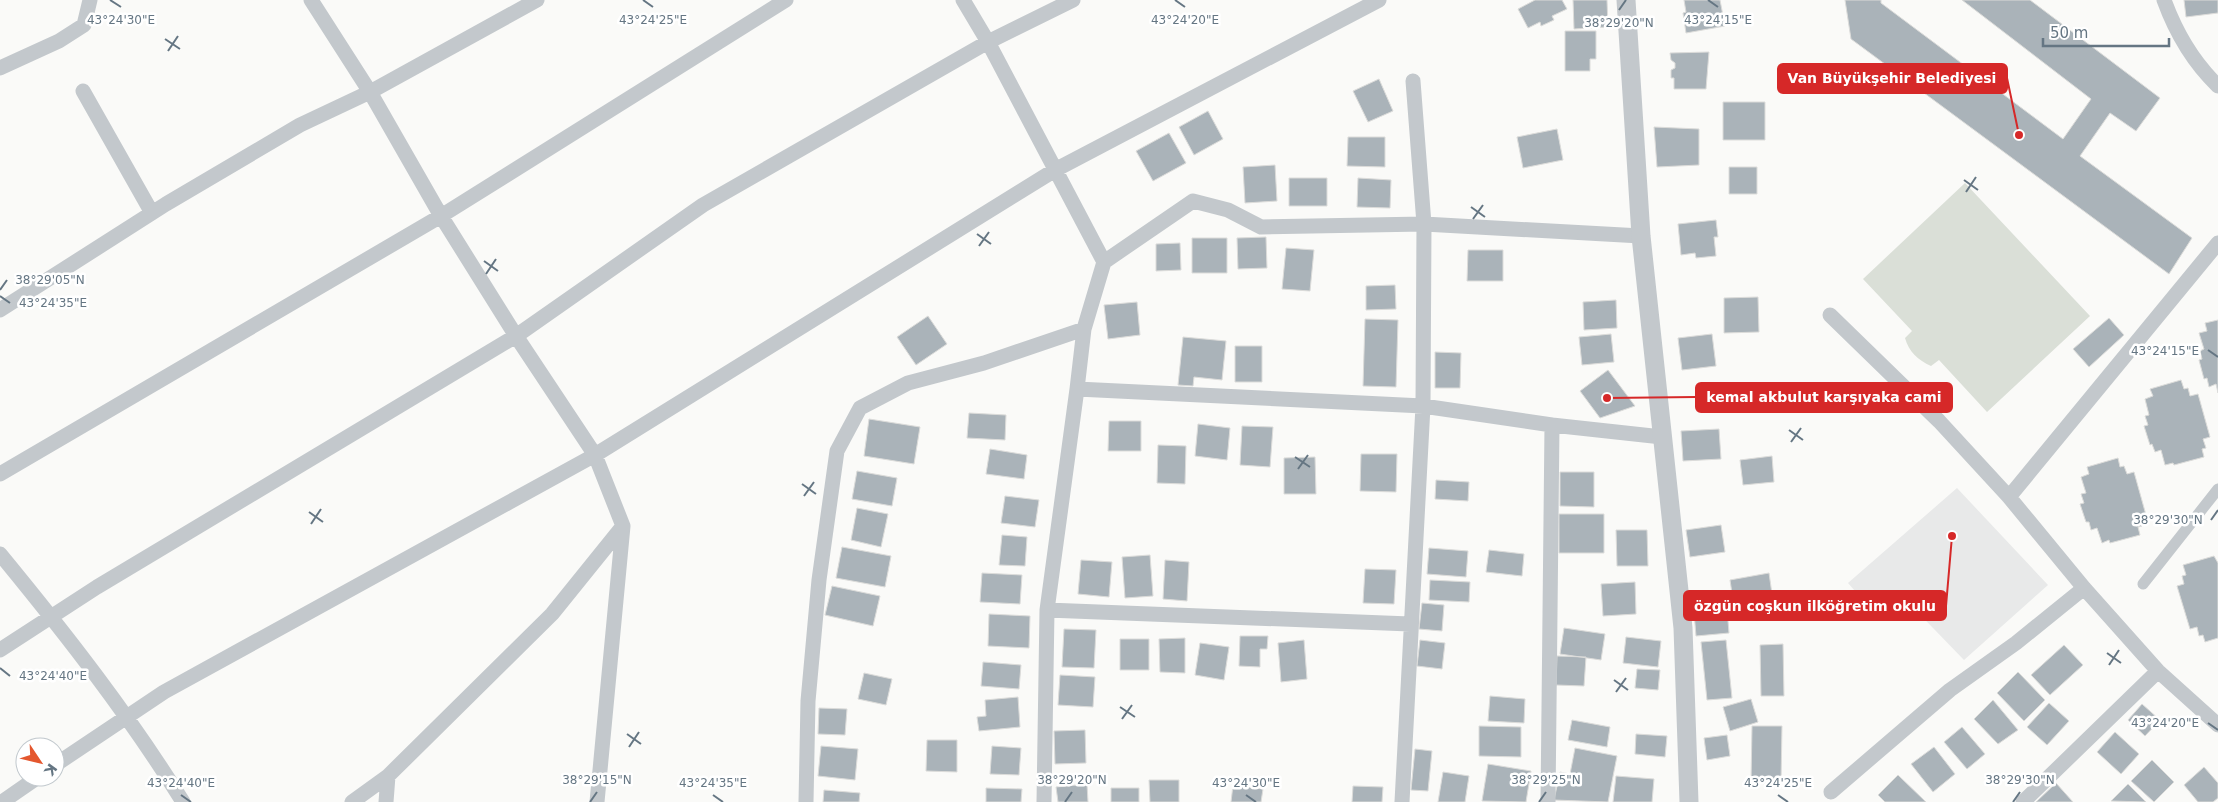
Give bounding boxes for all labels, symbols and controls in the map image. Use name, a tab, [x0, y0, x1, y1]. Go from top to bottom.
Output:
text: 43°24'30"E	[87, 13, 155, 27]
text: 43°24'25"E	[619, 13, 687, 27]
text: 43°24'20"E	[1151, 13, 1219, 27]
text: 43°24'15"E	[1684, 13, 1752, 27]
scale bar	[2043, 15, 2169, 47]
text: 38°29'20"N	[1584, 16, 1654, 30]
text: 50 m	[2050, 24, 2088, 42]
callout: Van Büyükşehir Belediyesi	[1778, 64, 2007, 93]
text: Van Büyükşehir Belediyesi	[1788, 70, 1996, 86]
text: 38°29'05"N	[15, 273, 85, 287]
text: 43°24'35"E	[19, 296, 87, 310]
text: 43°24'15"E	[2131, 344, 2199, 358]
callout: kemal akbulut karşıyaka cami	[1696, 383, 1952, 412]
text: kemal akbulut karşıyaka cami	[1706, 389, 1942, 405]
text: 38°29'30"N	[2133, 513, 2203, 527]
callout: özgün coşkun ilköğretim okulu	[1684, 591, 1946, 620]
text: özgün coşkun ilköğretim okulu	[1694, 598, 1936, 614]
text: 43°24'40"E	[19, 669, 87, 683]
text: 43°24'20"E	[2131, 716, 2199, 730]
north arrow	[15, 737, 65, 787]
text: K	[40, 760, 60, 779]
text: 38°29'15"N	[562, 773, 632, 787]
text: 38°29'20"N	[1037, 773, 1107, 787]
text: 38°29'25"N	[1511, 773, 1581, 787]
text: 38°29'30"N	[1985, 773, 2055, 787]
text: 43°24'40"E	[147, 776, 215, 790]
text: 43°24'35"E	[679, 776, 747, 790]
text: 43°24'30"E	[1212, 776, 1280, 790]
text: 43°24'25"E	[1744, 776, 1812, 790]

